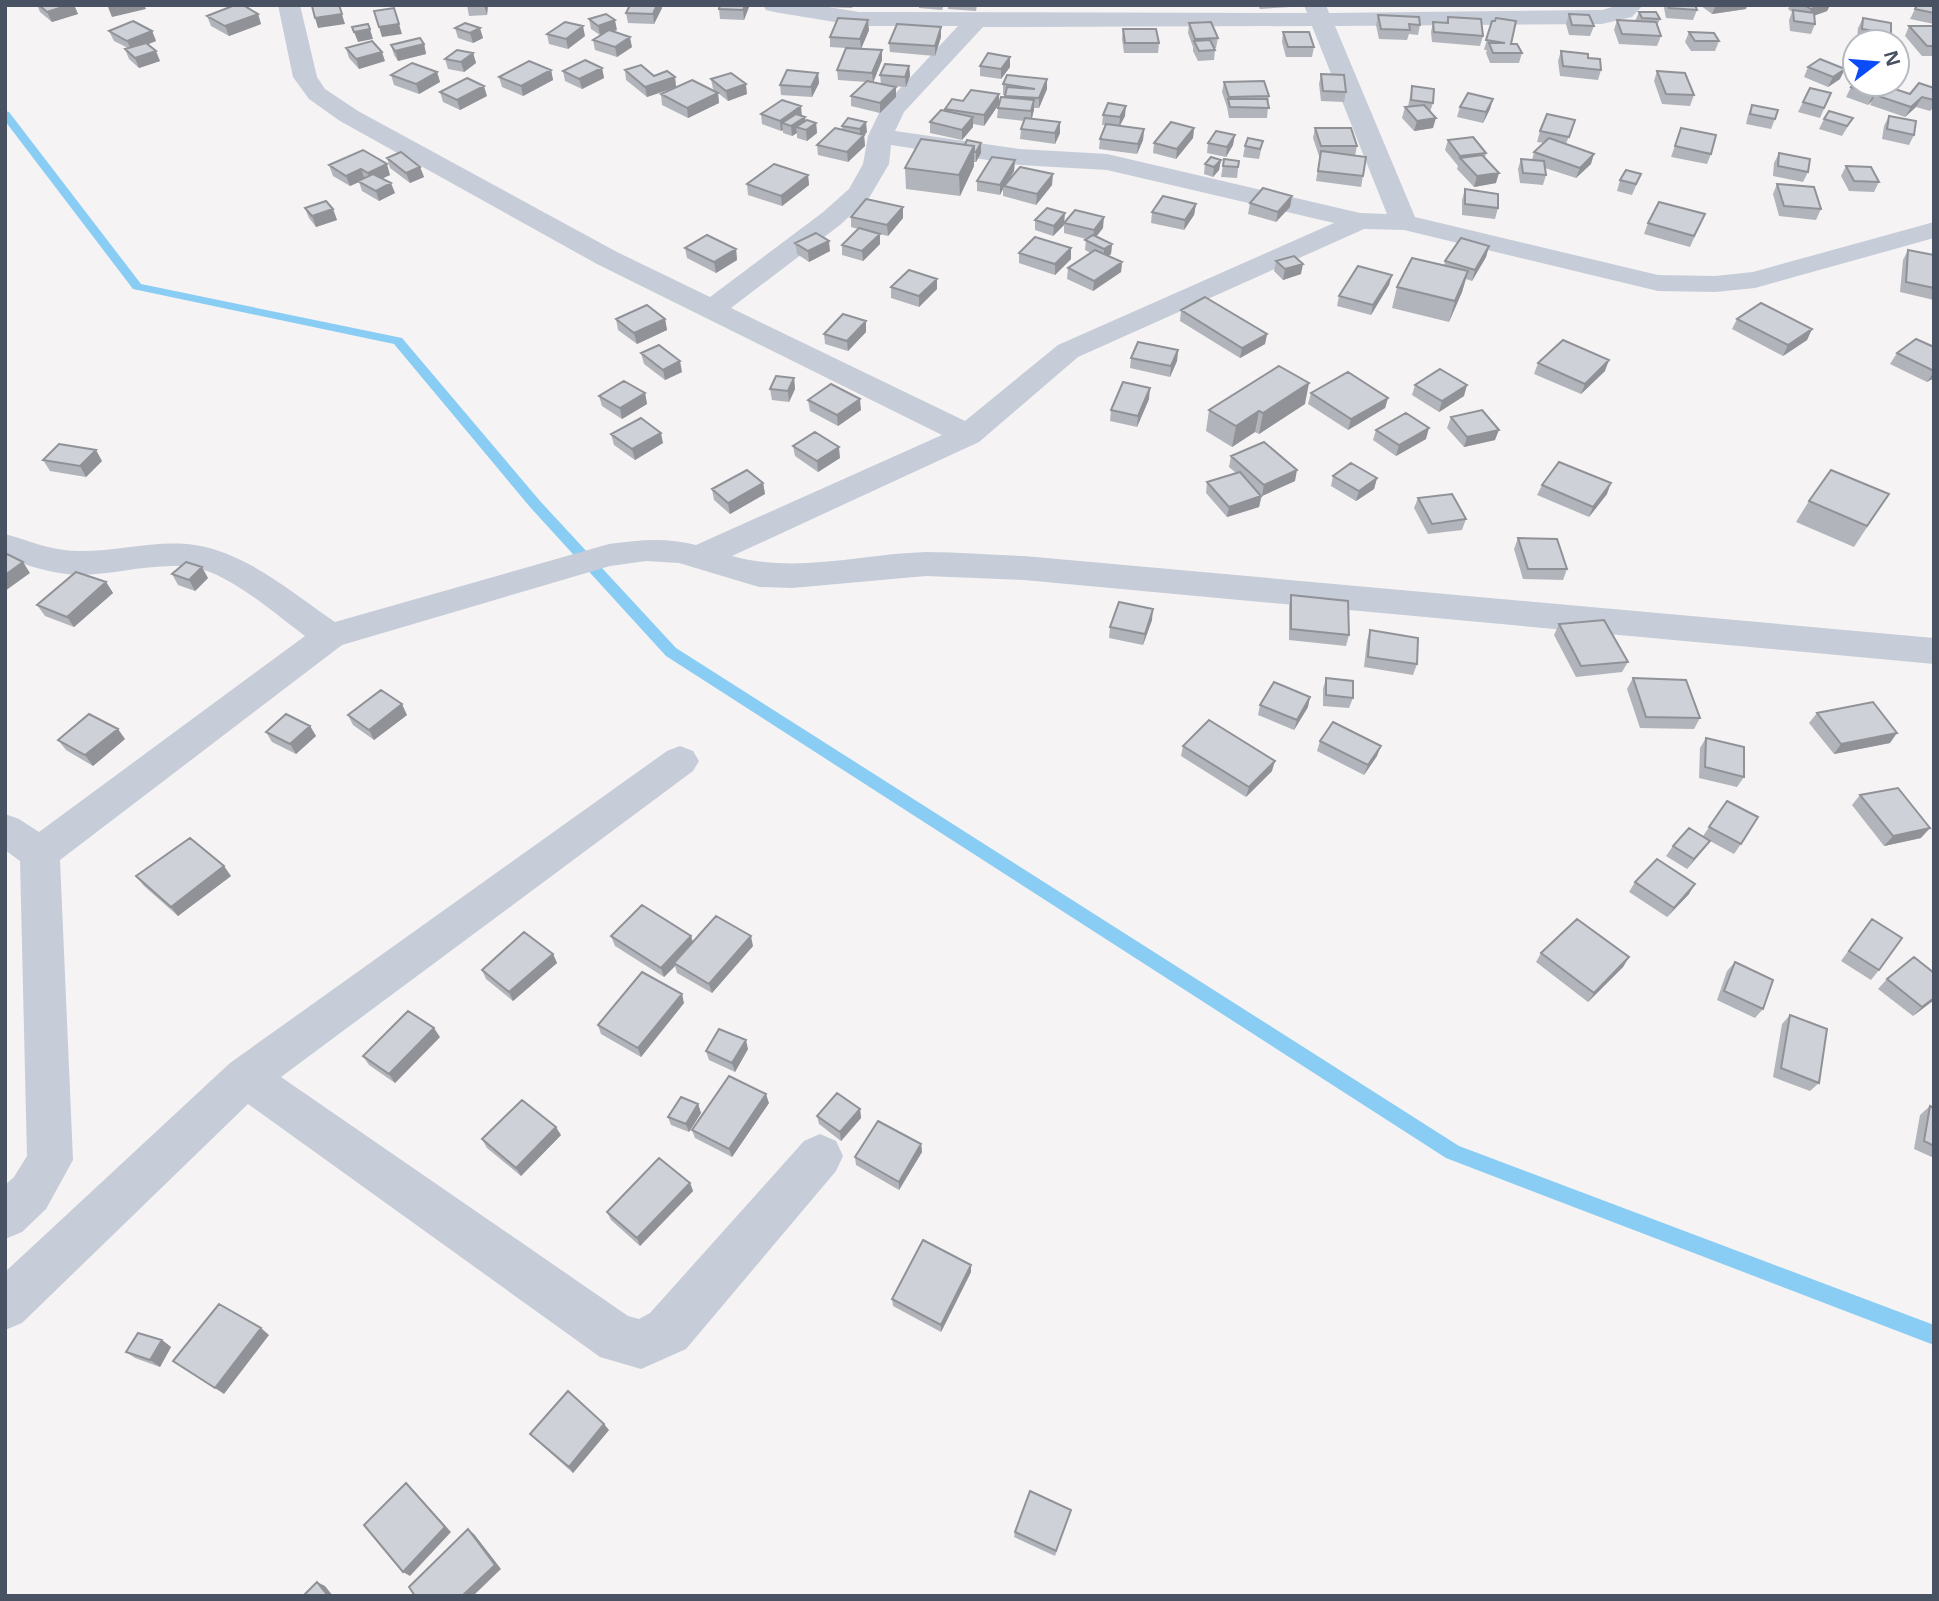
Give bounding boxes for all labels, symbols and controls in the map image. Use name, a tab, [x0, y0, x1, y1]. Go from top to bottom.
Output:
north arrow	[1841, 28, 1911, 98]
text: N	[1878, 47, 1907, 69]

